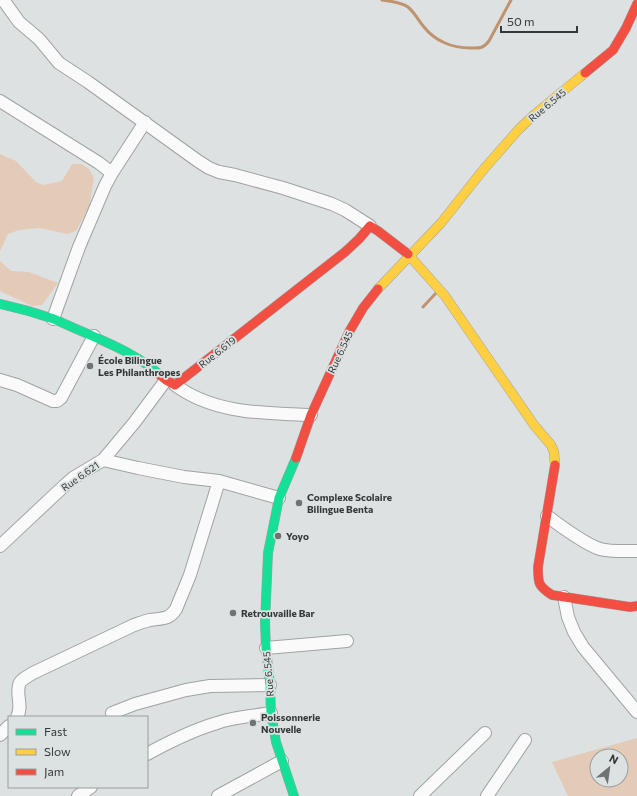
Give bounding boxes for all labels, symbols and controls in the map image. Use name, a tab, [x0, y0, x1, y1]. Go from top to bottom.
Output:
scale bar	[501, 8, 577, 34]
text: 50 m	[507, 14, 535, 28]
street label: Rue 6.545	[526, 86, 568, 124]
street label: Rue 6.545	[325, 329, 355, 375]
street label: Rue 6.619	[196, 334, 238, 370]
place label: École Bilingue Les Philanthropes	[98, 354, 181, 378]
marker: École Bilingue Les Philanthropes	[85, 361, 95, 371]
street label: Rue 6.621	[59, 459, 101, 493]
place label: Complexe Scolaire Bilingue Benta	[307, 491, 392, 515]
marker: Complexe Scolaire Bilingue Benta	[294, 498, 304, 508]
place label: Yoyo	[286, 530, 309, 542]
marker: Yoyo	[273, 531, 283, 541]
place label: Retrouvaille Bar	[241, 607, 315, 619]
marker: Retrouvaille Bar	[228, 608, 238, 618]
street label: Rue 6.545	[260, 651, 276, 697]
place label: Poissonnerie Nouvelle	[261, 711, 320, 735]
legend	[8, 716, 148, 788]
marker: Poissonnerie Nouvelle	[248, 718, 258, 728]
text: Fast	[44, 724, 67, 738]
text: Slow	[44, 744, 71, 758]
north arrow	[589, 748, 629, 788]
text: N	[607, 751, 621, 767]
text: Jam	[44, 764, 64, 779]

